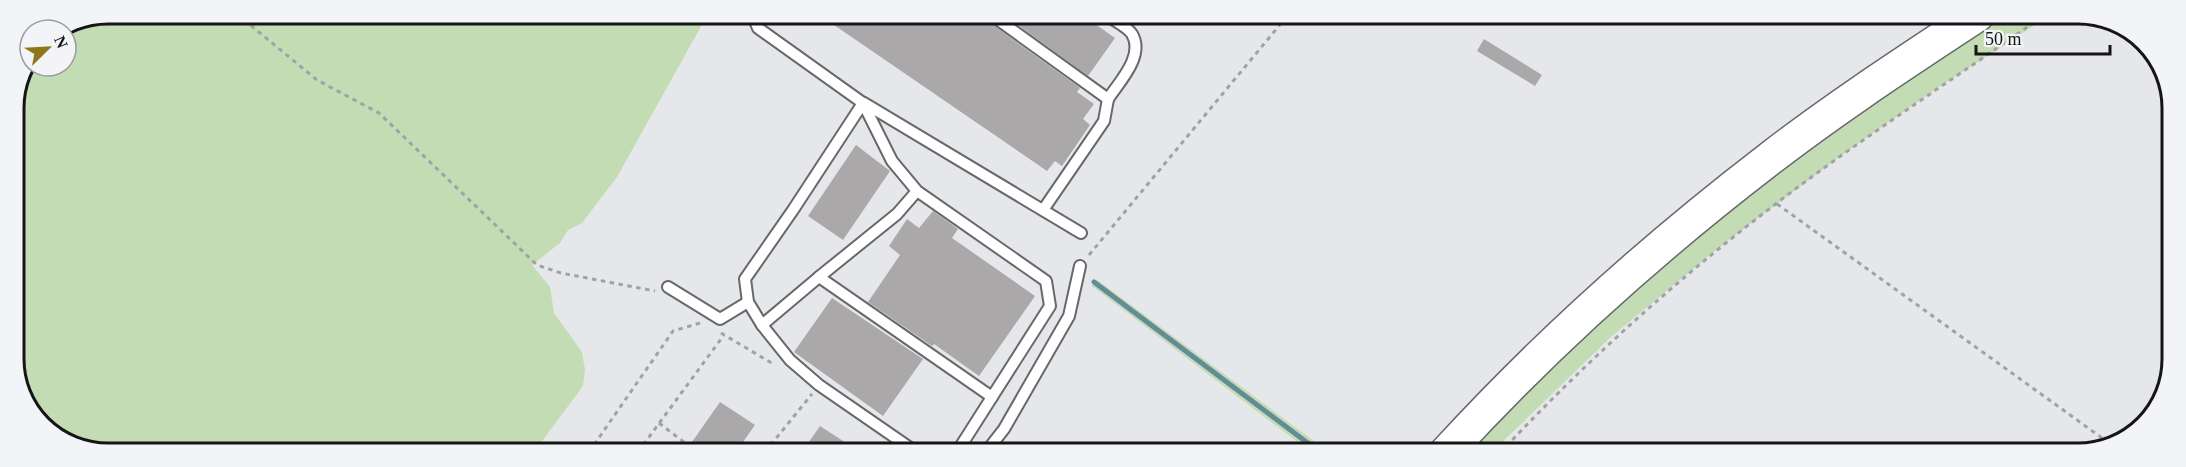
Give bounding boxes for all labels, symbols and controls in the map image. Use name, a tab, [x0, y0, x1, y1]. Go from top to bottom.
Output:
north arrow	[18, 18, 78, 78]
scale bar	[1976, 18, 2110, 56]
text: 50 m	[1985, 29, 2022, 49]
text: N	[51, 33, 72, 51]

